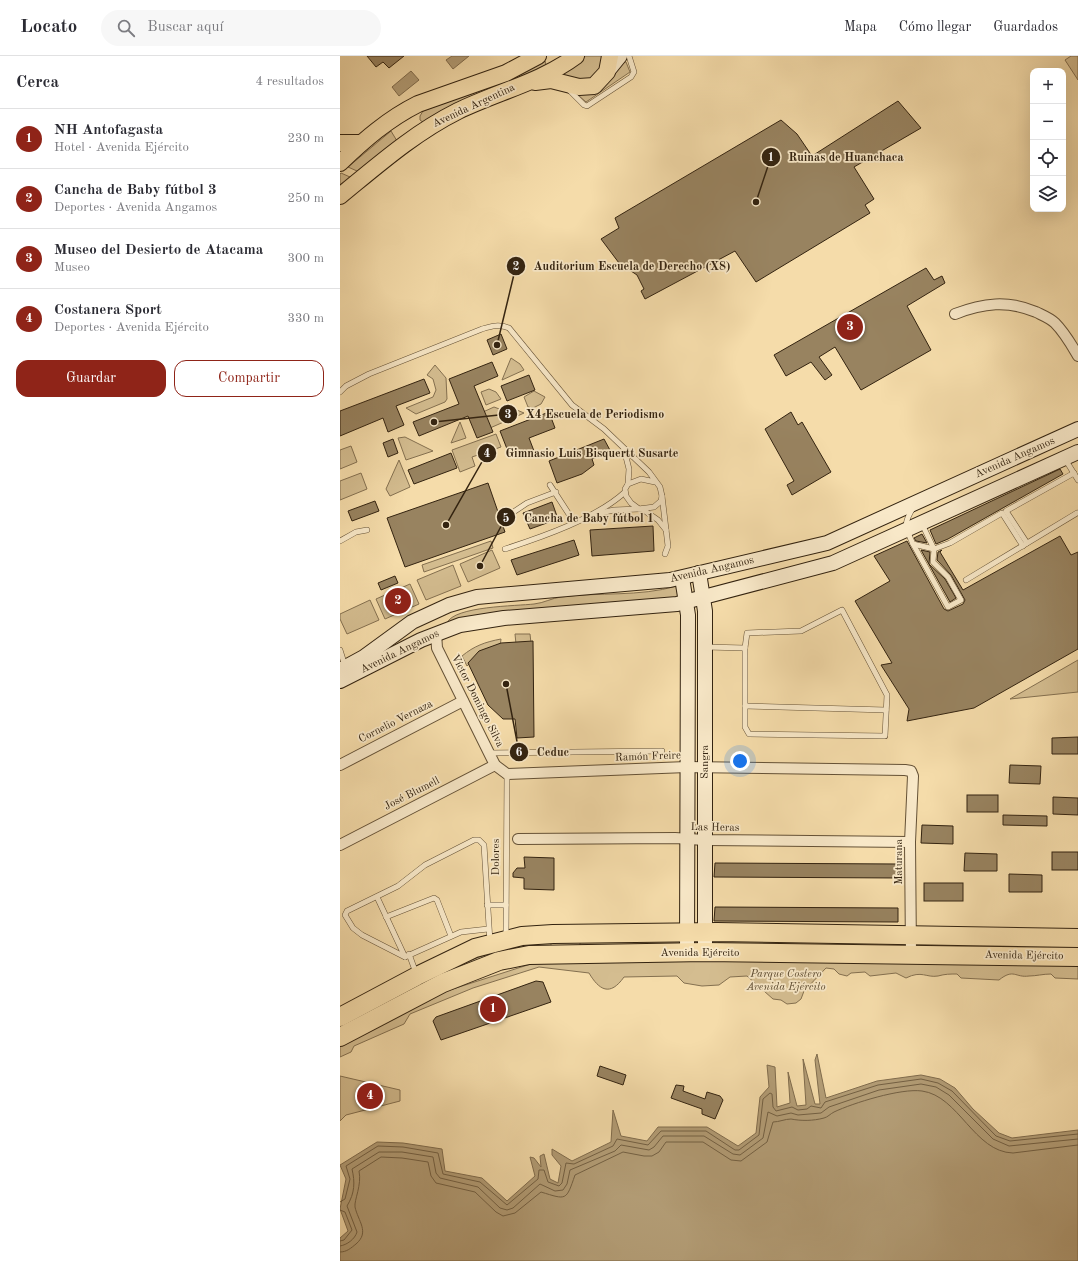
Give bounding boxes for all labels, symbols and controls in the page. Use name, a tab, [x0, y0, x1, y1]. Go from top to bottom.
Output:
search box	[101, 10, 381, 46]
icon: search	[115, 17, 137, 39]
text: Locato	[20, 18, 77, 37]
text: Buscar aquí	[147, 20, 224, 35]
text: Mapa	[844, 20, 877, 34]
text: Cómo llegar	[899, 20, 971, 34]
text: Guardados	[993, 20, 1058, 34]
map controls	[1030, 68, 1066, 212]
button: +	[1030, 68, 1066, 104]
text: Cerca	[16, 74, 59, 91]
text: 4 resultados	[256, 75, 324, 88]
street label: Avenida Argentina	[431, 82, 517, 130]
button: −	[1030, 104, 1066, 140]
text: NH Antofagasta	[54, 123, 163, 138]
text: 1	[25, 132, 33, 145]
text: 230 m	[287, 132, 324, 145]
button: locate	[1030, 140, 1066, 176]
text: Hotel · Avenida Ejército	[54, 141, 189, 154]
callout: Ruinas de Huanchaca	[761, 145, 912, 169]
text: 1	[768, 152, 774, 164]
text: Ruinas de Huanchaca	[788, 152, 904, 164]
button: layers	[1030, 176, 1066, 212]
text: Cancha de Baby fútbol 3	[54, 183, 217, 198]
text: 2	[25, 192, 33, 205]
text: 250 m	[287, 192, 324, 205]
text: Deportes · Avenida Angamos	[54, 201, 217, 214]
text: Museo del Desierto de Atacama	[54, 243, 263, 258]
text: 3	[25, 252, 33, 265]
text: 300 m	[287, 252, 324, 265]
callout: Auditorium Escuela de Derecho (X8)	[506, 254, 739, 278]
text: Auditorium Escuela de Derecho (X8)	[534, 260, 730, 273]
text: Museo	[54, 261, 90, 274]
text: 2	[513, 261, 520, 273]
text: Costanera Sport	[54, 303, 162, 318]
text: 4	[25, 312, 33, 325]
text: 330 m	[287, 312, 324, 325]
pin: 3	[837, 312, 863, 342]
text: Deportes · Avenida Ejército	[54, 321, 209, 334]
button: Guardar	[16, 360, 166, 397]
button: Compartir	[174, 360, 324, 397]
callout: X4 Escuela de Periodismo	[498, 402, 673, 426]
text: 3	[505, 409, 512, 421]
text: X4 Escuela de Periodismo	[526, 409, 664, 421]
street label: Avenida Angamos	[974, 435, 1057, 480]
callout: Gimnasio Luis Bisquertt Susarte	[477, 441, 686, 465]
text: 4	[484, 448, 491, 460]
text: Gimnasio Luis Bisquertt Susarte	[505, 448, 679, 460]
callout: Cancha de Baby fútbol 1	[496, 505, 663, 529]
text: 5	[503, 512, 510, 525]
text: Cancha de Baby fútbol 1	[524, 513, 654, 525]
street label: Avenida Angamos	[669, 555, 755, 585]
pin: 2	[385, 586, 411, 616]
street label: Avenida Angamos	[359, 628, 441, 676]
street label: Víctor Domingo Silva	[449, 653, 505, 750]
street label: Cornelio Vernaza	[357, 698, 435, 745]
callout: Ceduc	[509, 740, 577, 764]
street label: Sangra	[700, 744, 711, 779]
text: 6	[516, 747, 523, 759]
text: Ceduc	[537, 747, 570, 759]
street label: Ramón Freire	[615, 750, 681, 764]
your location	[730, 751, 750, 771]
street label: José Blumell	[383, 775, 441, 813]
street label: Las Heras	[690, 822, 740, 834]
street label: Dolores	[491, 838, 502, 875]
street label: Maturana	[894, 839, 905, 885]
street label: Avenida Ejército	[661, 948, 739, 959]
street label: Avenida Ejército	[984, 950, 1064, 962]
park label: Parque Costero Avenida Ejército	[745, 969, 826, 993]
pin: 1	[480, 994, 506, 1024]
pin: 4	[357, 1081, 383, 1111]

